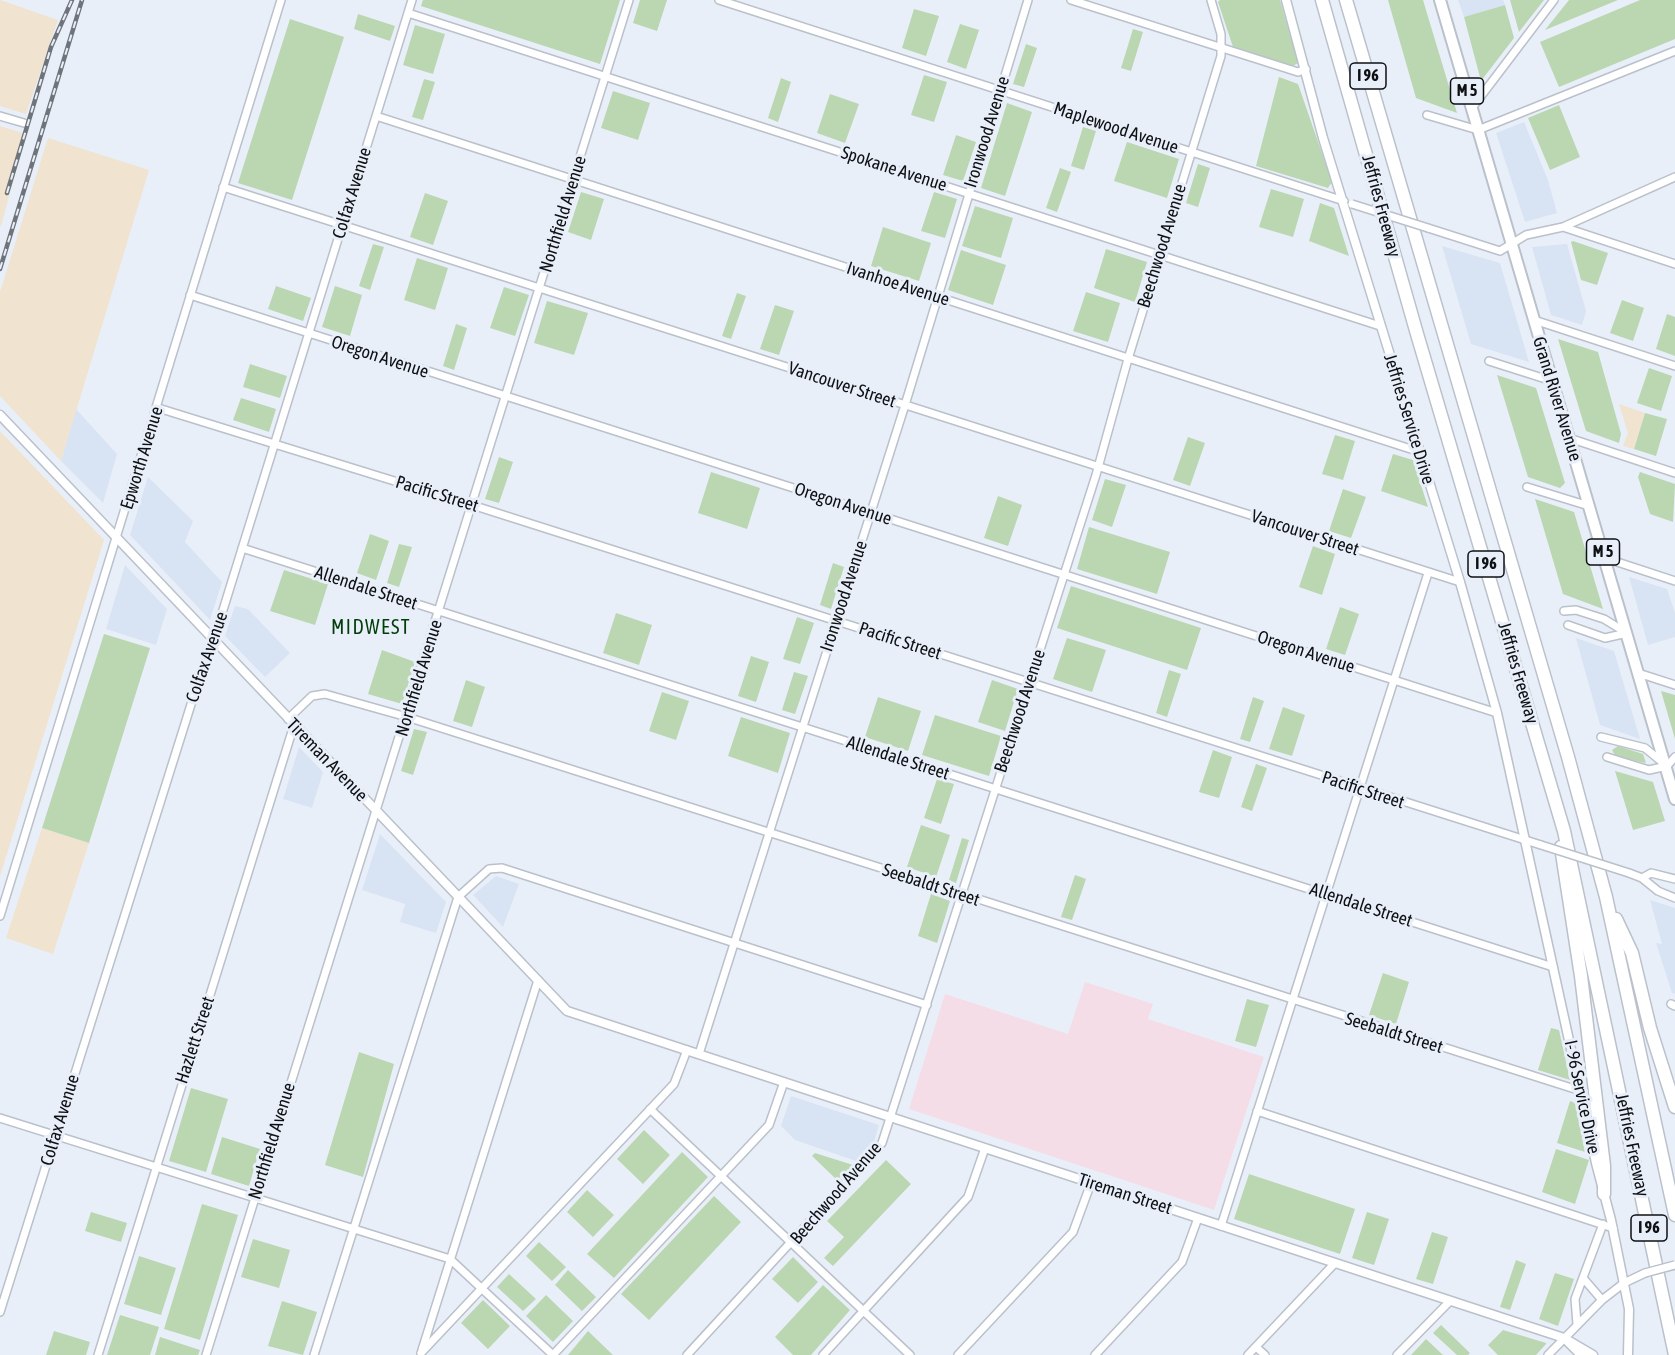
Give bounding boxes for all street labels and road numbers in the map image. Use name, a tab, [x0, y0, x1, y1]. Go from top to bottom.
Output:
road number: I 96	[1350, 63, 1386, 89]
street label: Ironwood Avenue	[960, 74, 1014, 190]
road number: M 5	[1450, 78, 1484, 104]
street label: Maplewood Avenue	[1051, 98, 1181, 158]
street label: Spokane Avenue	[838, 142, 950, 196]
street label: Colfax Avenue	[328, 145, 376, 241]
street label: Northfield Avenue	[535, 153, 591, 275]
street label: Jeffries Freeway	[1357, 153, 1405, 259]
street label: Beechwood Avenue	[1133, 181, 1191, 311]
street label: Ivanhoe Avenue	[844, 257, 952, 311]
street label: Oregon Avenue	[329, 331, 431, 383]
street label: Grand River Avenue	[1528, 334, 1586, 464]
street label: Jeffries Service Drive	[1379, 351, 1439, 487]
street label: Vancouver Street	[785, 357, 899, 413]
street label: Epworth Avenue	[116, 404, 168, 512]
street label: Pacific Street	[393, 471, 481, 517]
street label: Oregon Avenue	[792, 478, 894, 530]
street label: Vancouver Street	[1248, 505, 1362, 561]
street label: Ironwood Avenue	[816, 538, 872, 654]
road number: M 5	[1586, 539, 1620, 565]
road number: I 96	[1468, 551, 1504, 577]
street label: Allendale Street	[312, 561, 420, 615]
street label: Colfax Avenue	[181, 609, 233, 705]
street label: Northfield Avenue	[391, 617, 447, 739]
street label: Pacific Street	[856, 618, 944, 664]
street label: Jeffries Freeway	[1493, 620, 1543, 726]
street label: Oregon Avenue	[1255, 626, 1357, 678]
street label: Beechwood Avenue	[990, 647, 1050, 775]
street label: Tireman Avenue	[282, 714, 372, 806]
street label: Allendale Street	[844, 731, 952, 785]
street label: Pacific Street	[1319, 767, 1407, 813]
street label: Seebaldt Street	[880, 859, 982, 911]
street label: Allendale Street	[1307, 878, 1415, 932]
street label: Hazlett Street	[171, 994, 219, 1086]
street label: Seebaldt Street	[1343, 1008, 1445, 1058]
street label: I- 96 Service Drive	[1559, 1038, 1605, 1156]
street label: Colfax Avenue	[36, 1072, 84, 1168]
street label: Northfield Avenue	[244, 1080, 300, 1202]
street label: Jeffries Freeway	[1611, 1092, 1653, 1198]
street label: Beechwood Avenue	[786, 1137, 886, 1249]
street label: Tireman Street	[1075, 1169, 1175, 1219]
road number: I 96	[1631, 1215, 1667, 1241]

